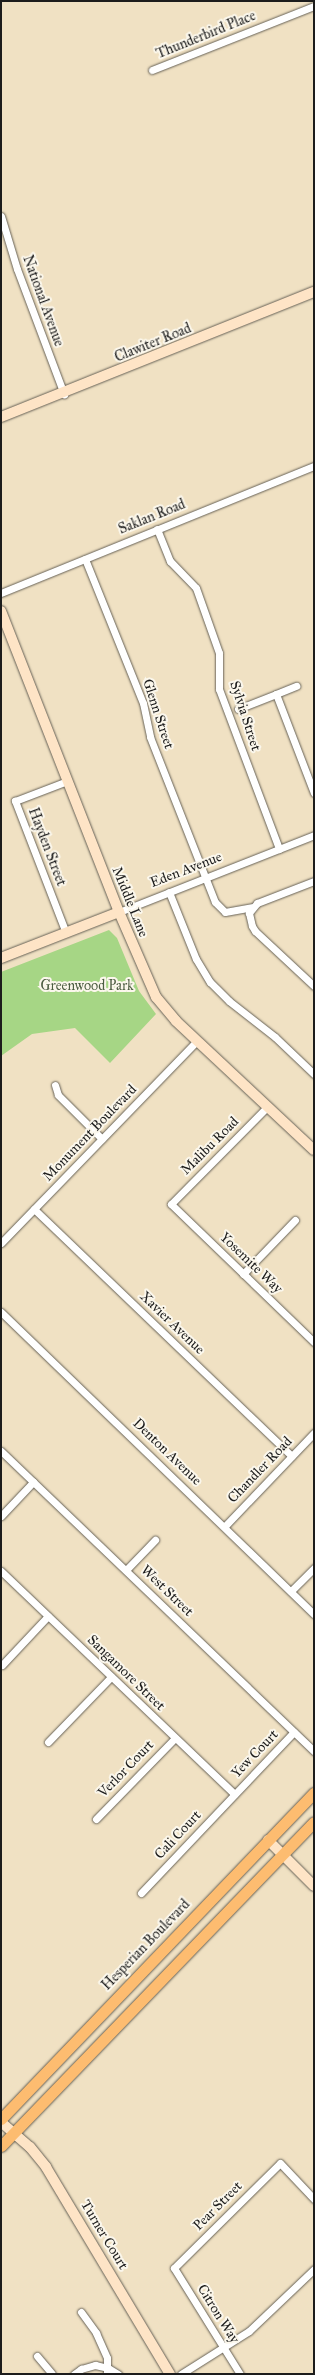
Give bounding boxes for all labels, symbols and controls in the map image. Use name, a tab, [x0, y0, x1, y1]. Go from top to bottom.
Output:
street label: Thunderbird Place	[154, 7, 258, 63]
street label: National Avenue	[19, 253, 67, 349]
street label: Clawiter Road	[112, 320, 194, 366]
street label: Saklan Road	[116, 496, 188, 538]
street label: Glenn Street	[139, 677, 177, 751]
street label: Sylvia Street	[226, 679, 264, 753]
street label: Hayden Street	[24, 805, 70, 889]
street label: Eden Avenue	[148, 849, 224, 891]
street label: Middle Lane	[108, 864, 152, 940]
park label: Greenwood Park	[40, 978, 134, 994]
street label: Monument Boulevard	[40, 1081, 140, 1185]
street label: Malibu Road	[178, 1114, 242, 1178]
street label: Yosemite Way	[216, 1229, 286, 1297]
street label: Xavier Avenue	[136, 1288, 208, 1358]
street label: Denton Avenue	[129, 1415, 205, 1489]
street label: Chandler Road	[224, 1433, 296, 1507]
street label: West Street	[137, 1562, 197, 1620]
street label: Sangamore Street	[84, 1632, 168, 1714]
street label: Yew Court	[228, 1726, 282, 1782]
street label: Verlor Court	[95, 1737, 157, 1801]
street label: Cali Court	[151, 1807, 205, 1863]
street label: Hesperian Boulevard	[98, 1896, 194, 1994]
street label: Pear Street	[190, 2178, 246, 2234]
street label: Turner Court	[77, 2197, 131, 2273]
street label: Citron Way	[193, 2282, 243, 2346]

